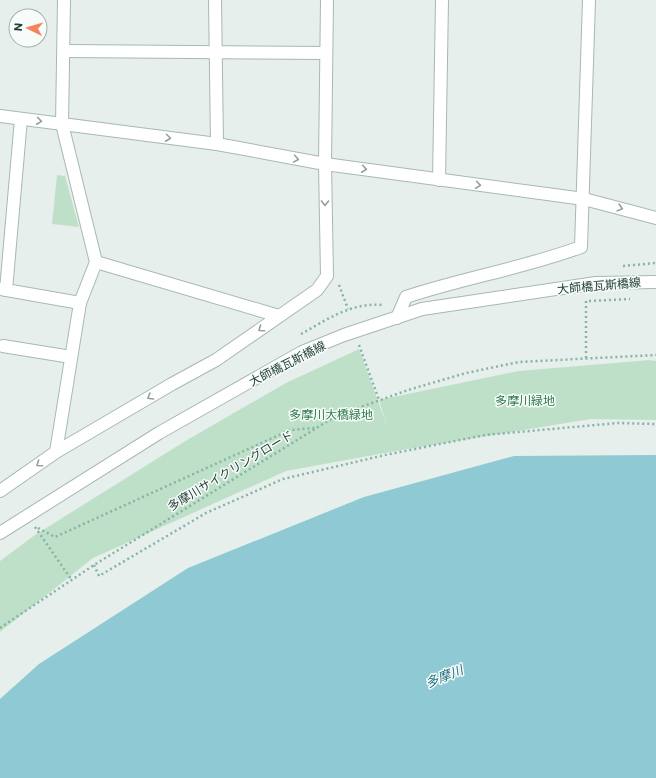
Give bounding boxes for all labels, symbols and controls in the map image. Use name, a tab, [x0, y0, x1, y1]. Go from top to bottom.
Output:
north arrow	[8, 8, 48, 48]
text: N	[11, 22, 24, 32]
one-way arrow	[36, 116, 42, 125]
one-way arrow	[165, 133, 171, 142]
one-way arrow	[293, 154, 299, 163]
one-way arrow	[361, 165, 367, 174]
one-way arrow	[475, 180, 481, 189]
one-way arrow	[321, 200, 329, 206]
one-way arrow	[616, 203, 623, 212]
street label: 大師橋瓦斯橋線	[557, 274, 641, 296]
one-way arrow	[258, 324, 265, 332]
street label: 大師橋瓦斯橋線	[246, 338, 328, 388]
one-way arrow	[147, 392, 155, 399]
park label: 多摩川緑地	[495, 393, 555, 407]
park label: 多摩川大橋緑地	[289, 407, 373, 421]
street label: 多摩川サイクリングロード	[165, 427, 295, 513]
one-way arrow	[36, 459, 43, 467]
water label: 多摩川	[423, 661, 467, 691]

